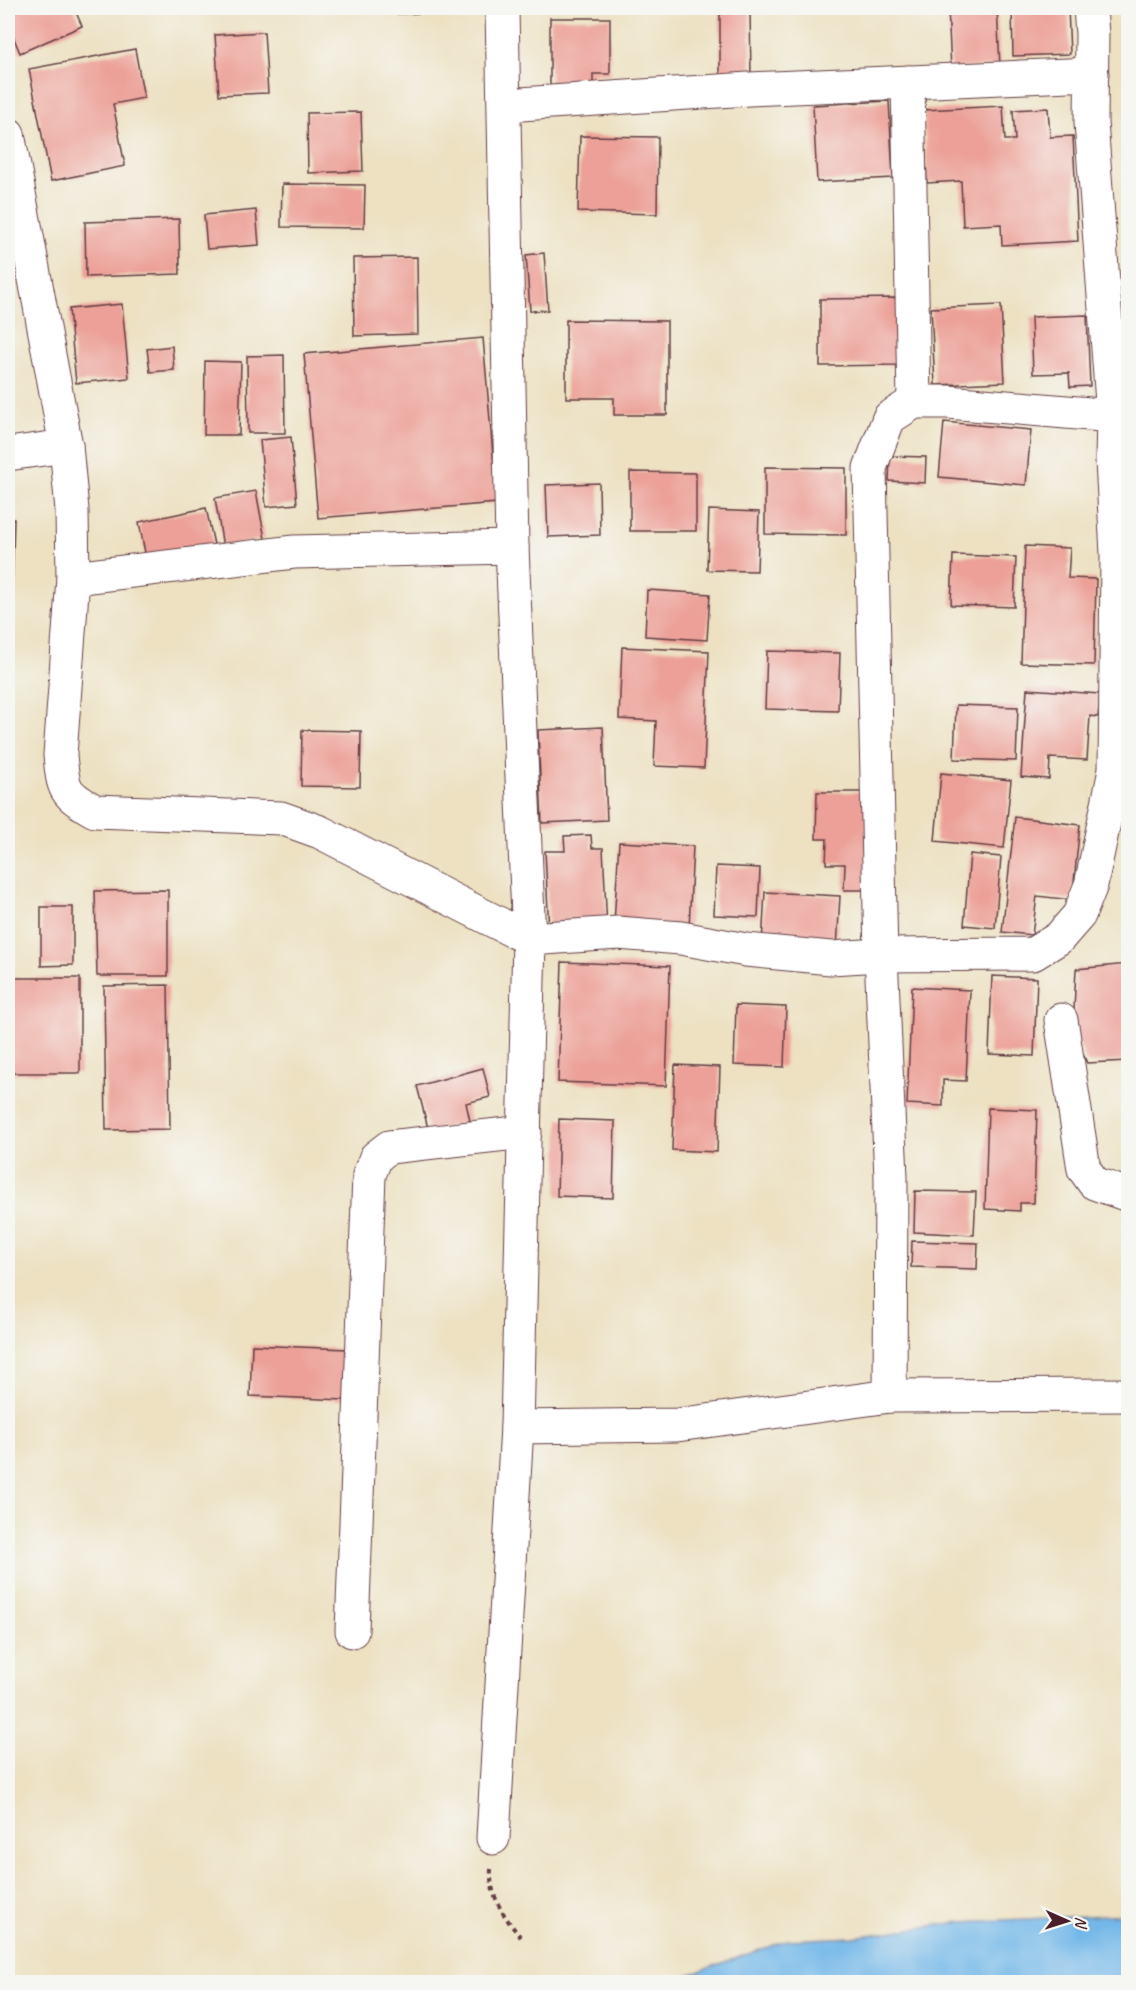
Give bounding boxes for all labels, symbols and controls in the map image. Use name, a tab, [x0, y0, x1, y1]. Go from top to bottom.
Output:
north arrow	[1037, 1891, 1097, 1951]
text: N	[1071, 1916, 1091, 1930]

